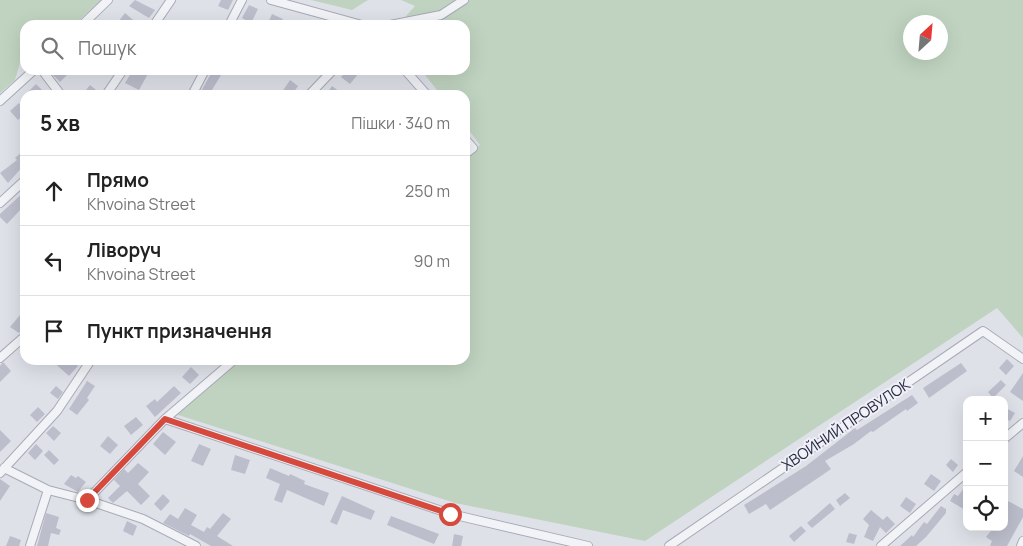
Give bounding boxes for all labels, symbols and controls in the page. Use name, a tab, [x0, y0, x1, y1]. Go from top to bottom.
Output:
north arrow	[903, 15, 948, 60]
search box	[20, 20, 470, 75]
icon: search	[38, 34, 66, 62]
text: Пошук	[78, 35, 136, 61]
text: 5 хв	[40, 109, 80, 137]
text: Пішки · 340 m	[351, 112, 450, 134]
text: Прямо	[87, 167, 149, 193]
icon: ahead	[40, 177, 68, 205]
text: 250 m	[405, 180, 450, 202]
text: Khvoina Street	[87, 193, 196, 215]
text: Ліворуч	[87, 237, 161, 263]
icon: left	[40, 247, 68, 275]
text: 90 m	[414, 250, 450, 272]
text: Khvoina Street	[87, 263, 196, 285]
icon: arrive	[40, 317, 68, 345]
text: Пункт призначення	[87, 318, 272, 344]
street label: ХВОЙНИЙ ПРОВУЛОК	[777, 374, 914, 475]
map controls	[963, 396, 1008, 531]
button: +	[963, 396, 1008, 441]
button: −	[963, 441, 1008, 486]
button: locate	[963, 486, 1008, 531]
route end	[76, 489, 99, 512]
route start	[439, 503, 462, 526]

